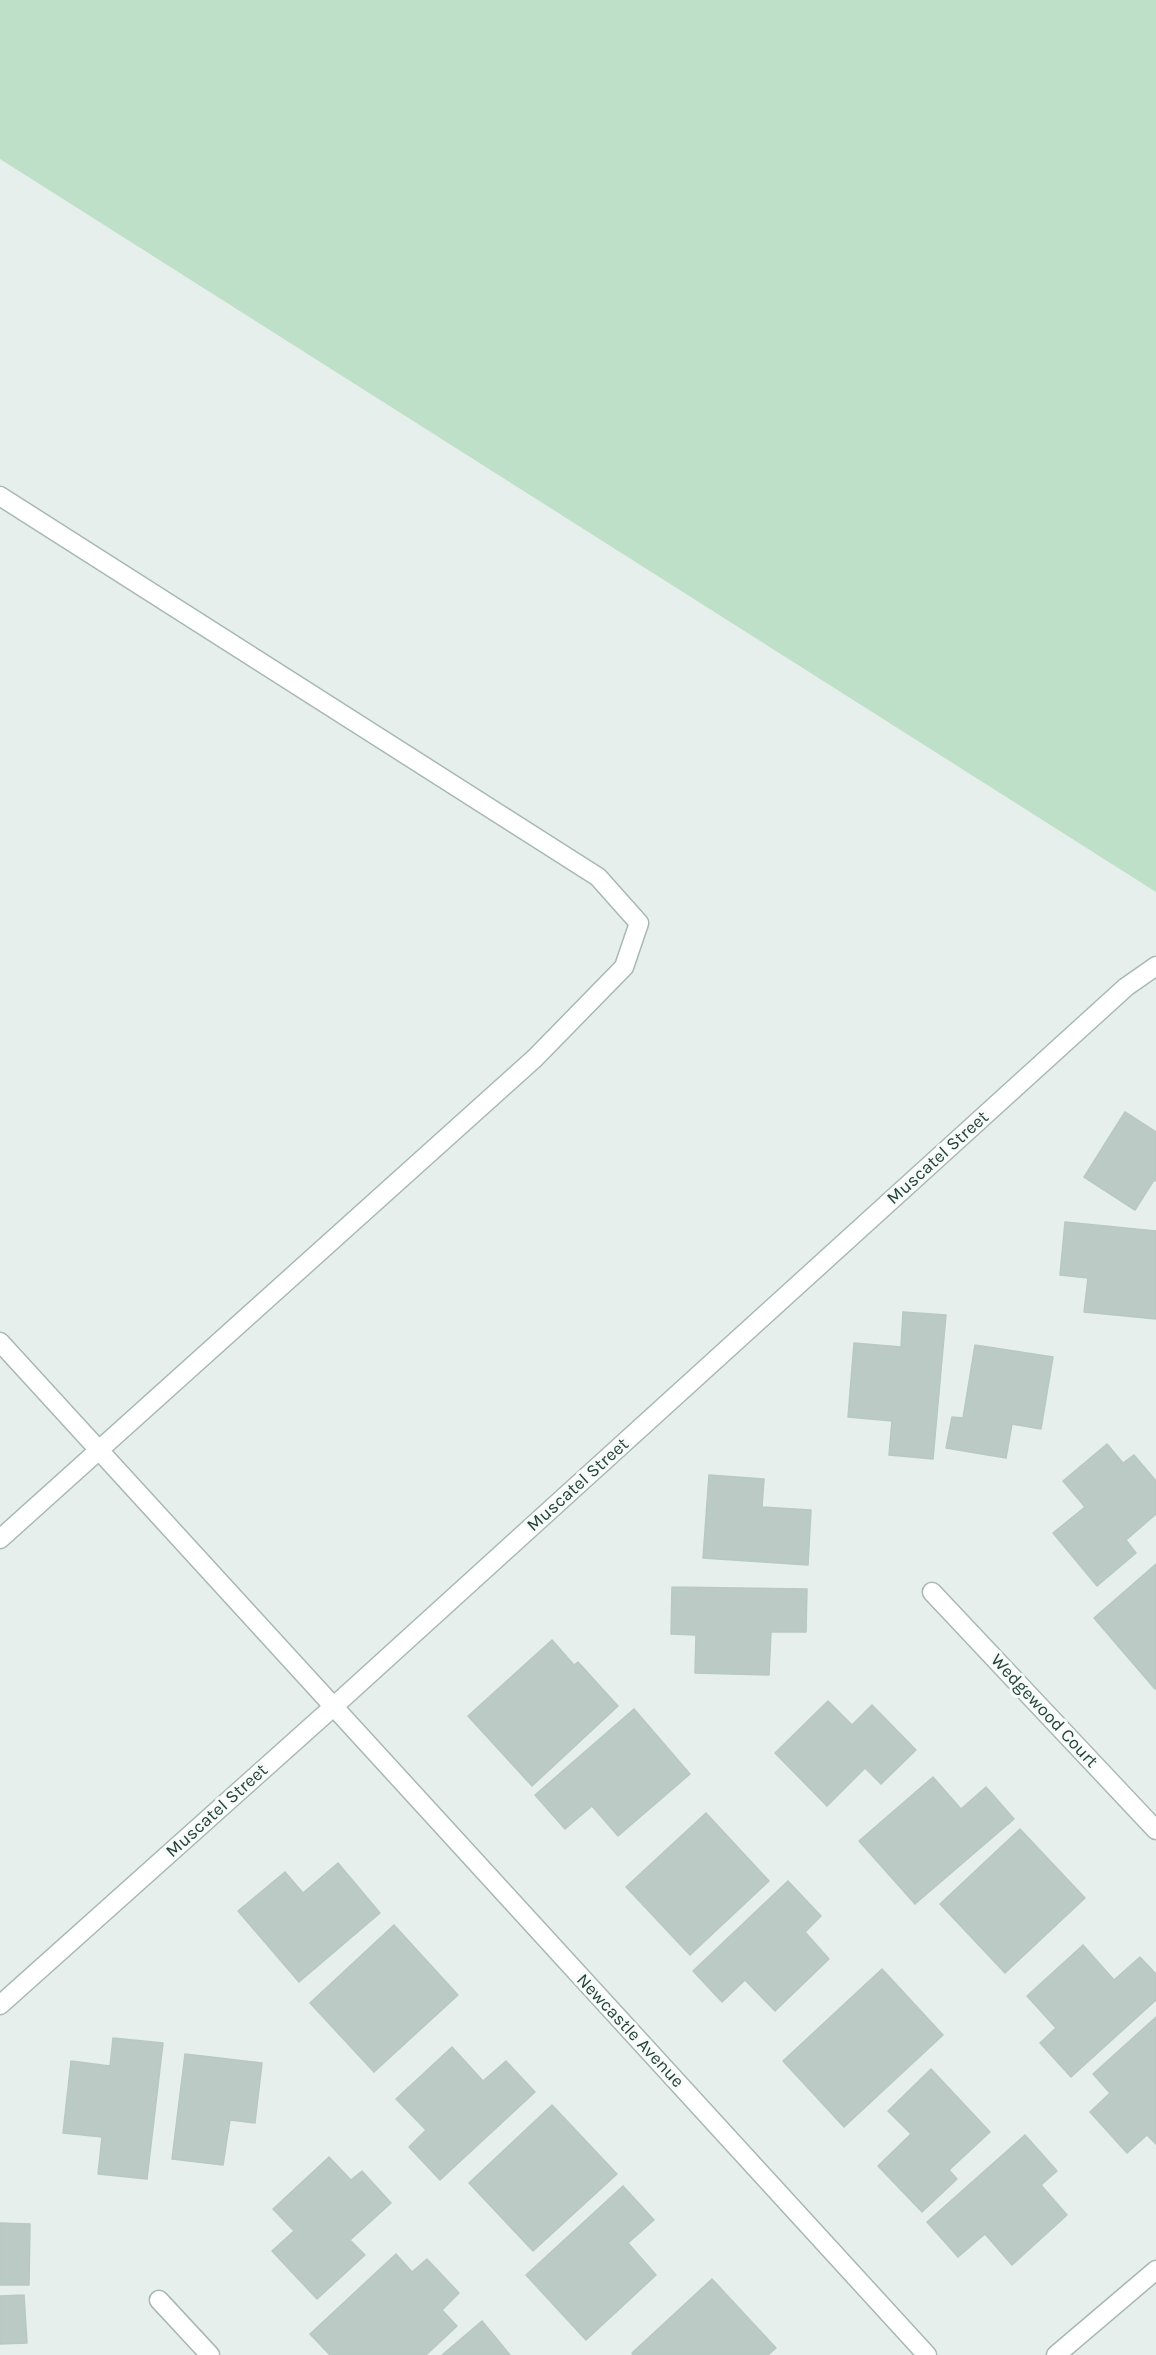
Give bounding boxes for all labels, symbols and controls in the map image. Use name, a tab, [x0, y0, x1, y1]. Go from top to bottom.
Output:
street label: Muscatel Street	[883, 1107, 993, 1209]
street label: Muscatel Street	[523, 1434, 633, 1536]
street label: Wedgewood Court	[986, 1650, 1102, 1772]
street label: Muscatel Street	[162, 1760, 272, 1862]
street label: Newcastle Avenue	[572, 1970, 688, 2092]

